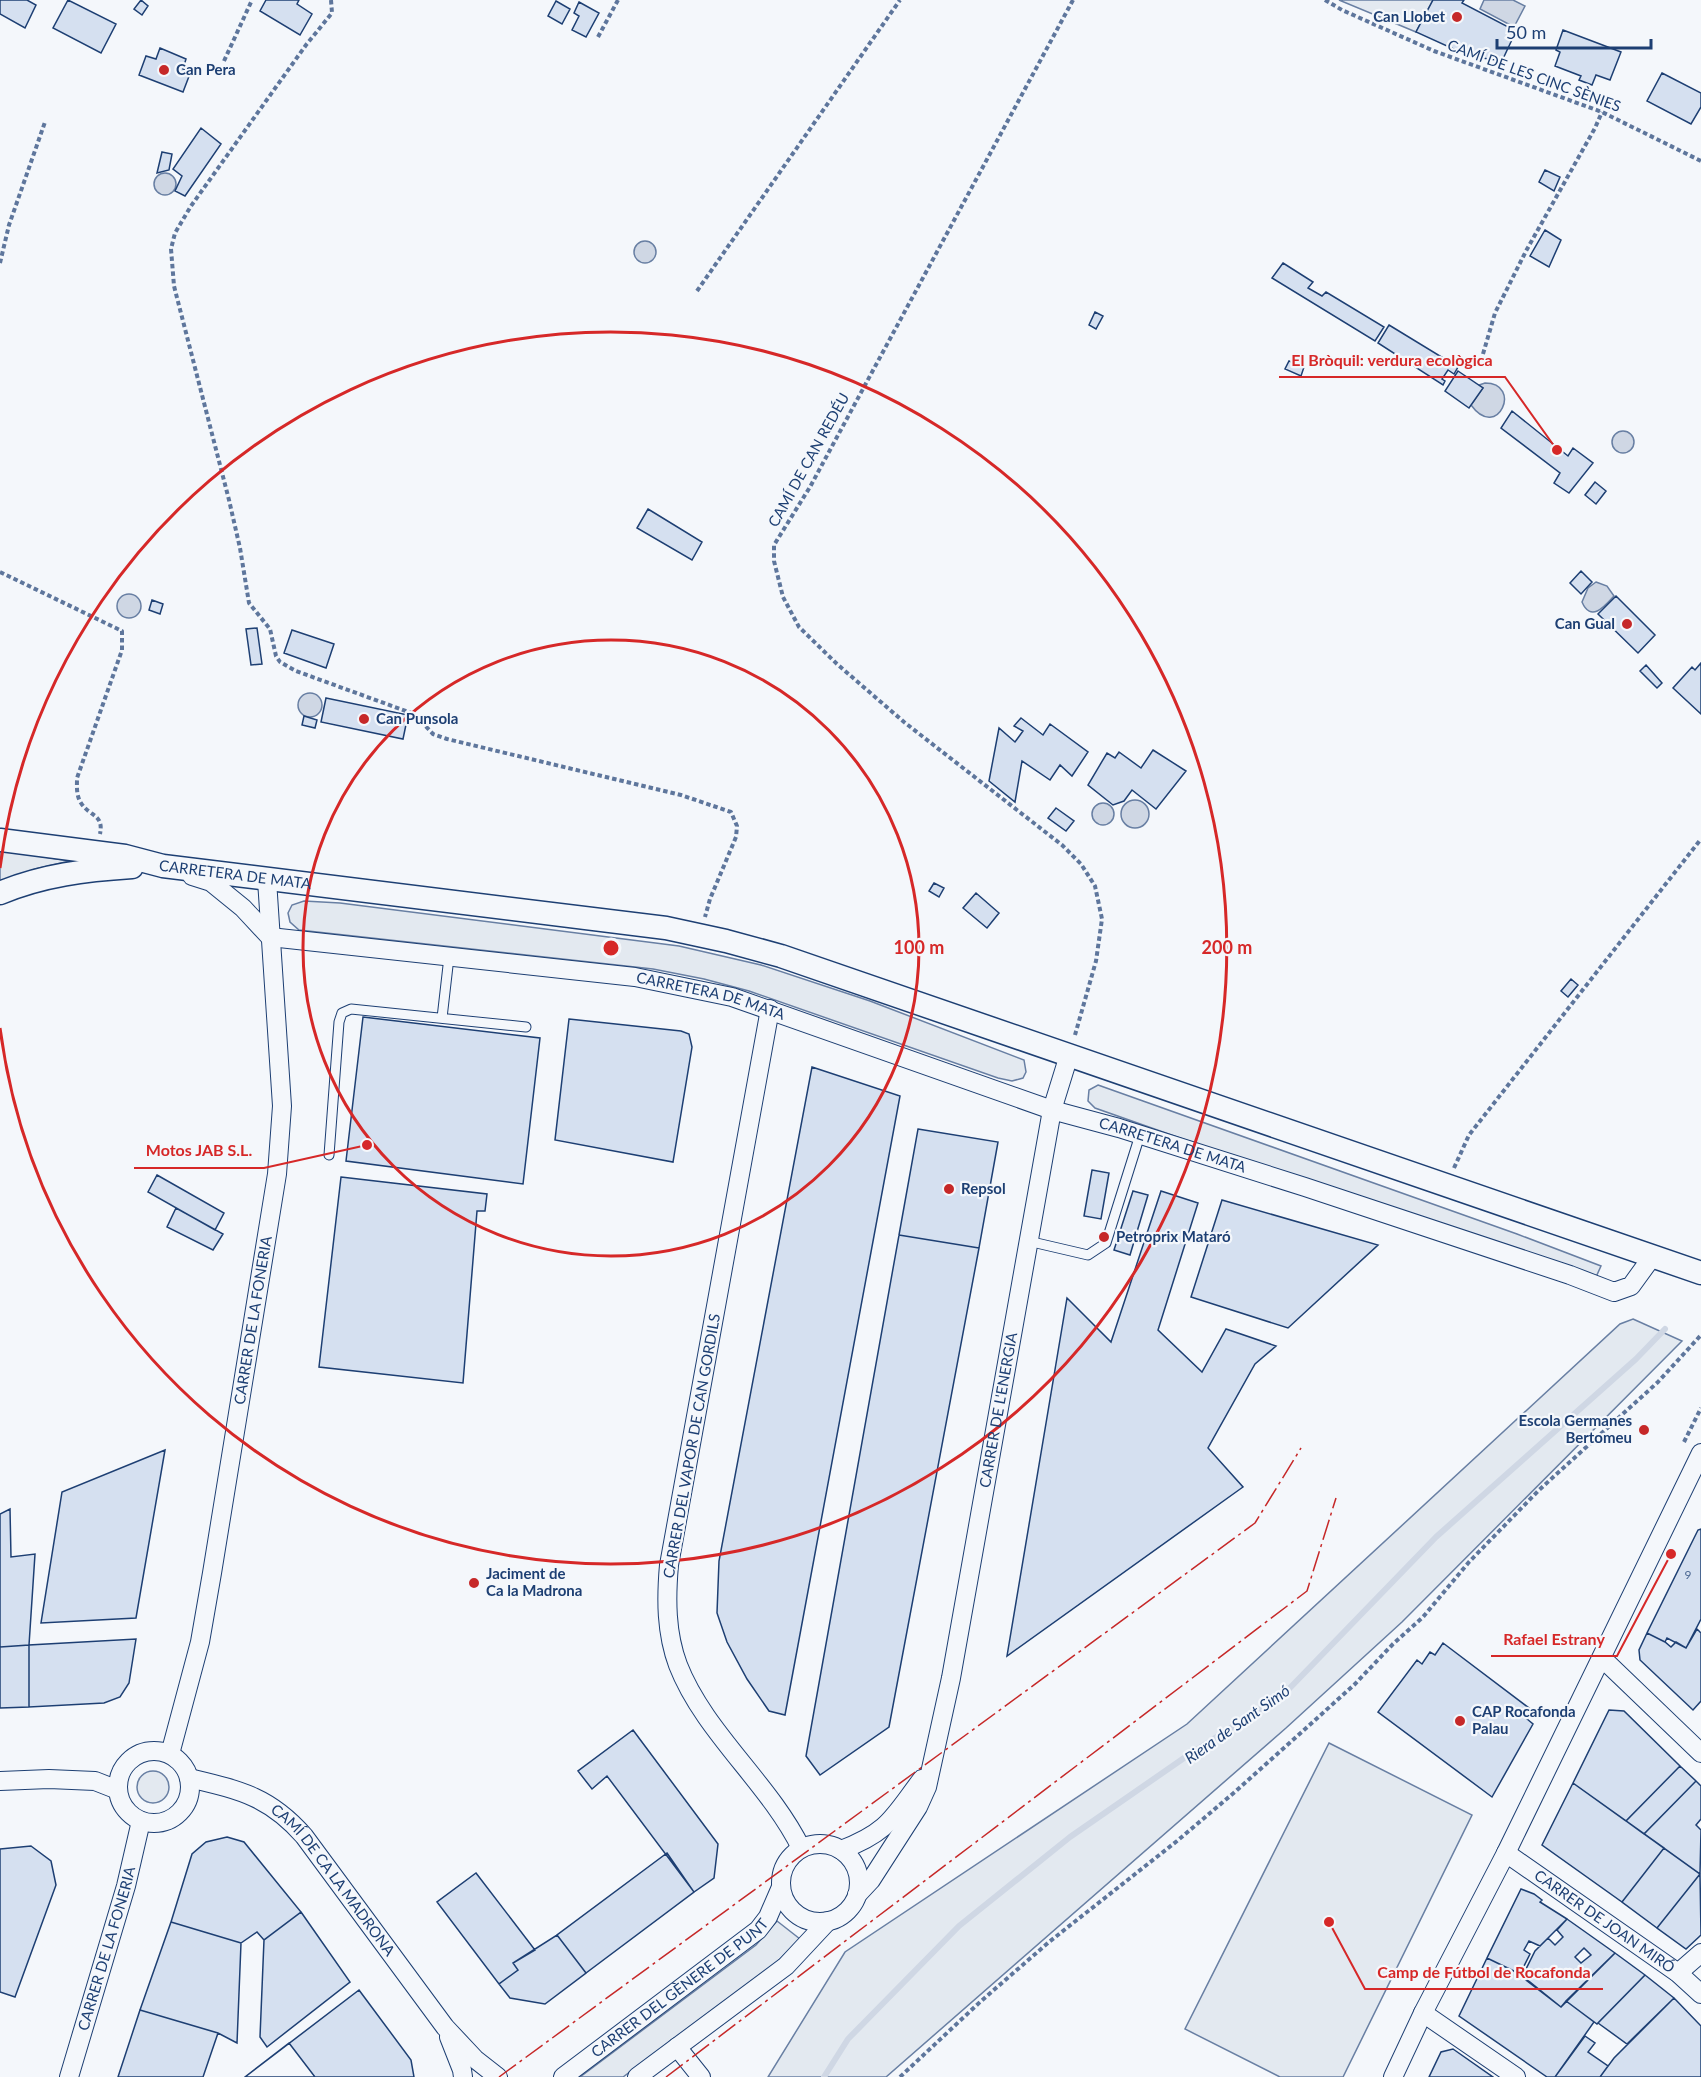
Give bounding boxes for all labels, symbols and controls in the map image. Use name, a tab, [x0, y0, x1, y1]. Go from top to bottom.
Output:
place label: Can Llobet	[1373, 7, 1445, 25]
marker: Can Llobet	[1450, 10, 1464, 24]
scale bar	[1497, 12, 1652, 50]
text: 50 m	[1506, 21, 1546, 43]
street label: CAMÍ DE LES CINC SÈNIES	[1445, 35, 1623, 115]
place label: Can Pera	[176, 60, 236, 78]
marker: Can Pera	[157, 63, 171, 77]
callout: El Bròquil: verdura ecològica	[1279, 343, 1505, 377]
text: El Bròquil: verdura ecològica	[1291, 350, 1493, 369]
street label: CAMÍ DE CAN REDÉU	[764, 389, 853, 530]
place label: Can Gual	[1555, 614, 1615, 632]
marker: Can Gual	[1620, 617, 1634, 631]
place label: Can Punsola	[376, 709, 458, 727]
marker: Can Punsola	[357, 712, 371, 726]
street label: CARRETERA DE MATA	[158, 856, 313, 892]
text: 100 m	[894, 936, 944, 958]
text: 200 m	[1202, 936, 1252, 958]
centre of rings	[601, 938, 621, 958]
street label: CARRETERA DE MATA	[635, 968, 788, 1023]
street label: CARRETERA DE MATA	[1097, 1113, 1249, 1176]
callout: Motos JAB S.L.	[134, 1134, 264, 1168]
text: Motos JAB S.L.	[146, 1140, 252, 1159]
place label: Repsol	[961, 1179, 1006, 1197]
marker: Repsol	[942, 1182, 956, 1196]
place label: Petroprix Mataró	[1116, 1227, 1231, 1245]
marker: Petroprix Mataró	[1097, 1230, 1111, 1244]
street label: CARRER DE LA FONERIA	[230, 1234, 275, 1406]
street label: CARRER DEL VAPOR DE CAN GORDILS	[659, 1312, 723, 1580]
street label: CARRER DE L'ENERGIA	[975, 1330, 1020, 1489]
place label: Escola Germanes Bertomeu	[1519, 1411, 1632, 1446]
marker: Escola Germanes Bertomeu	[1637, 1423, 1651, 1437]
place label: Jaciment de Ca la Madrona	[486, 1564, 582, 1599]
house number: 9	[1685, 1567, 1692, 1582]
marker: Jaciment de Ca la Madrona	[467, 1576, 481, 1590]
callout: Rafael Estrany	[1491, 1622, 1617, 1656]
text: Rafael Estrany	[1503, 1629, 1605, 1648]
water label: Riera de Sant Simó	[1180, 1680, 1293, 1767]
place label: CAP Rocafonda Palau	[1472, 1702, 1576, 1737]
marker: CAP Rocafonda Palau	[1453, 1714, 1467, 1728]
street label: CAMÍ DE CA LA MADRONA	[268, 1800, 400, 1960]
street label: CARRER DE LA FONERIA	[73, 1864, 138, 2033]
street label: CARRER DE JOAN MIRÓ	[1531, 1866, 1679, 1976]
street label: CARRER DEL GÈNERE DE PUNT	[587, 1914, 772, 2061]
callout: Camp de Fútbol de Rocafonda	[1365, 1955, 1603, 1989]
text: Camp de Fútbol de Rocafonda	[1377, 1962, 1591, 1981]

